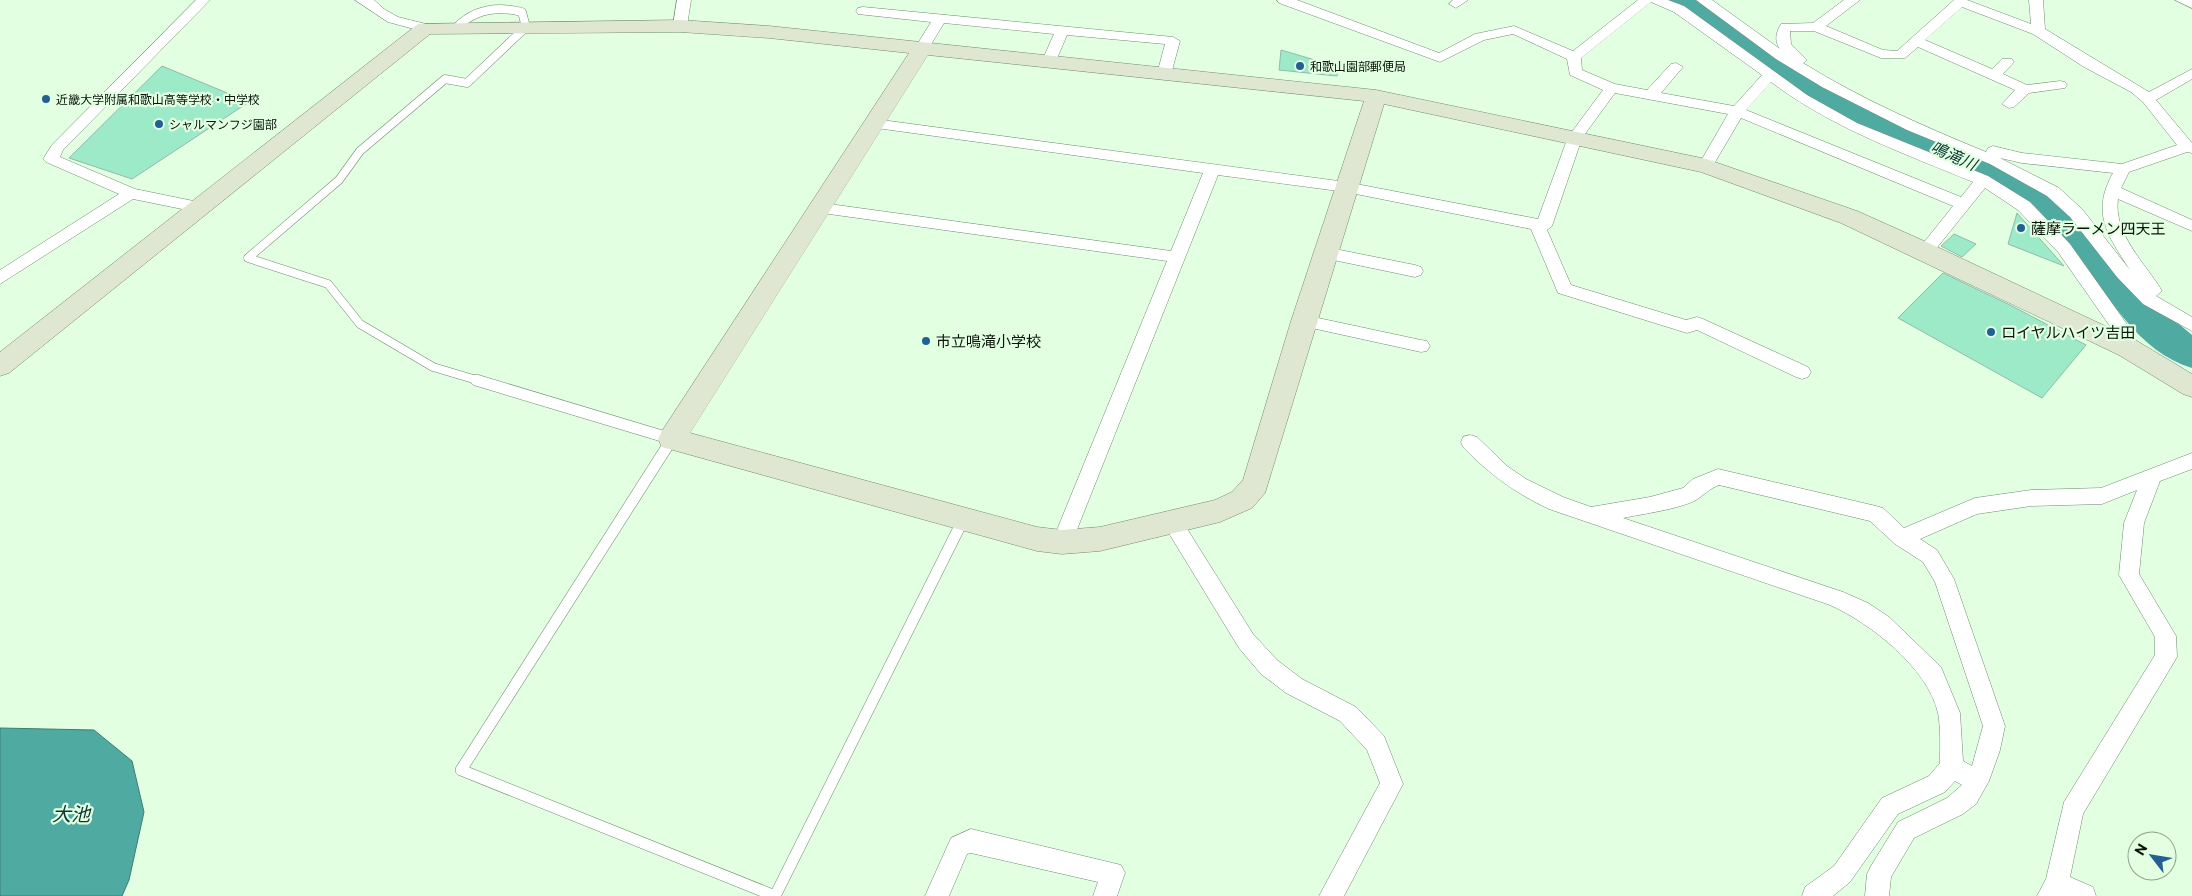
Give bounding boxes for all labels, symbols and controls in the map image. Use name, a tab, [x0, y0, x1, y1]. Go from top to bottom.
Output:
place label: 和歌山園部郵便局	[1310, 59, 1406, 73]
marker: 和歌山園部郵便局	[1294, 60, 1306, 72]
place label: 近畿大学附属和歌山高等学校・中学校	[56, 92, 260, 106]
marker: 近畿大学附属和歌山高等学校・中学校	[40, 93, 52, 105]
place label: シャルマンフジ園部	[169, 117, 277, 131]
marker: シャルマンフジ園部	[153, 118, 165, 130]
water label: 鳴滝川	[1928, 137, 1982, 174]
place label: 薩摩ラーメン四天王	[2031, 219, 2165, 237]
marker: 薩摩ラーメン四天王	[2015, 222, 2027, 234]
place label: ロイヤルハイツ吉田	[2001, 323, 2135, 341]
marker: ロイヤルハイツ吉田	[1985, 326, 1997, 338]
place label: 市立鳴滝小学校	[936, 332, 1041, 350]
marker: 市立鳴滝小学校	[920, 335, 932, 347]
water label: 大池	[52, 802, 92, 825]
north arrow	[2127, 831, 2177, 881]
text: N	[2130, 840, 2150, 858]

